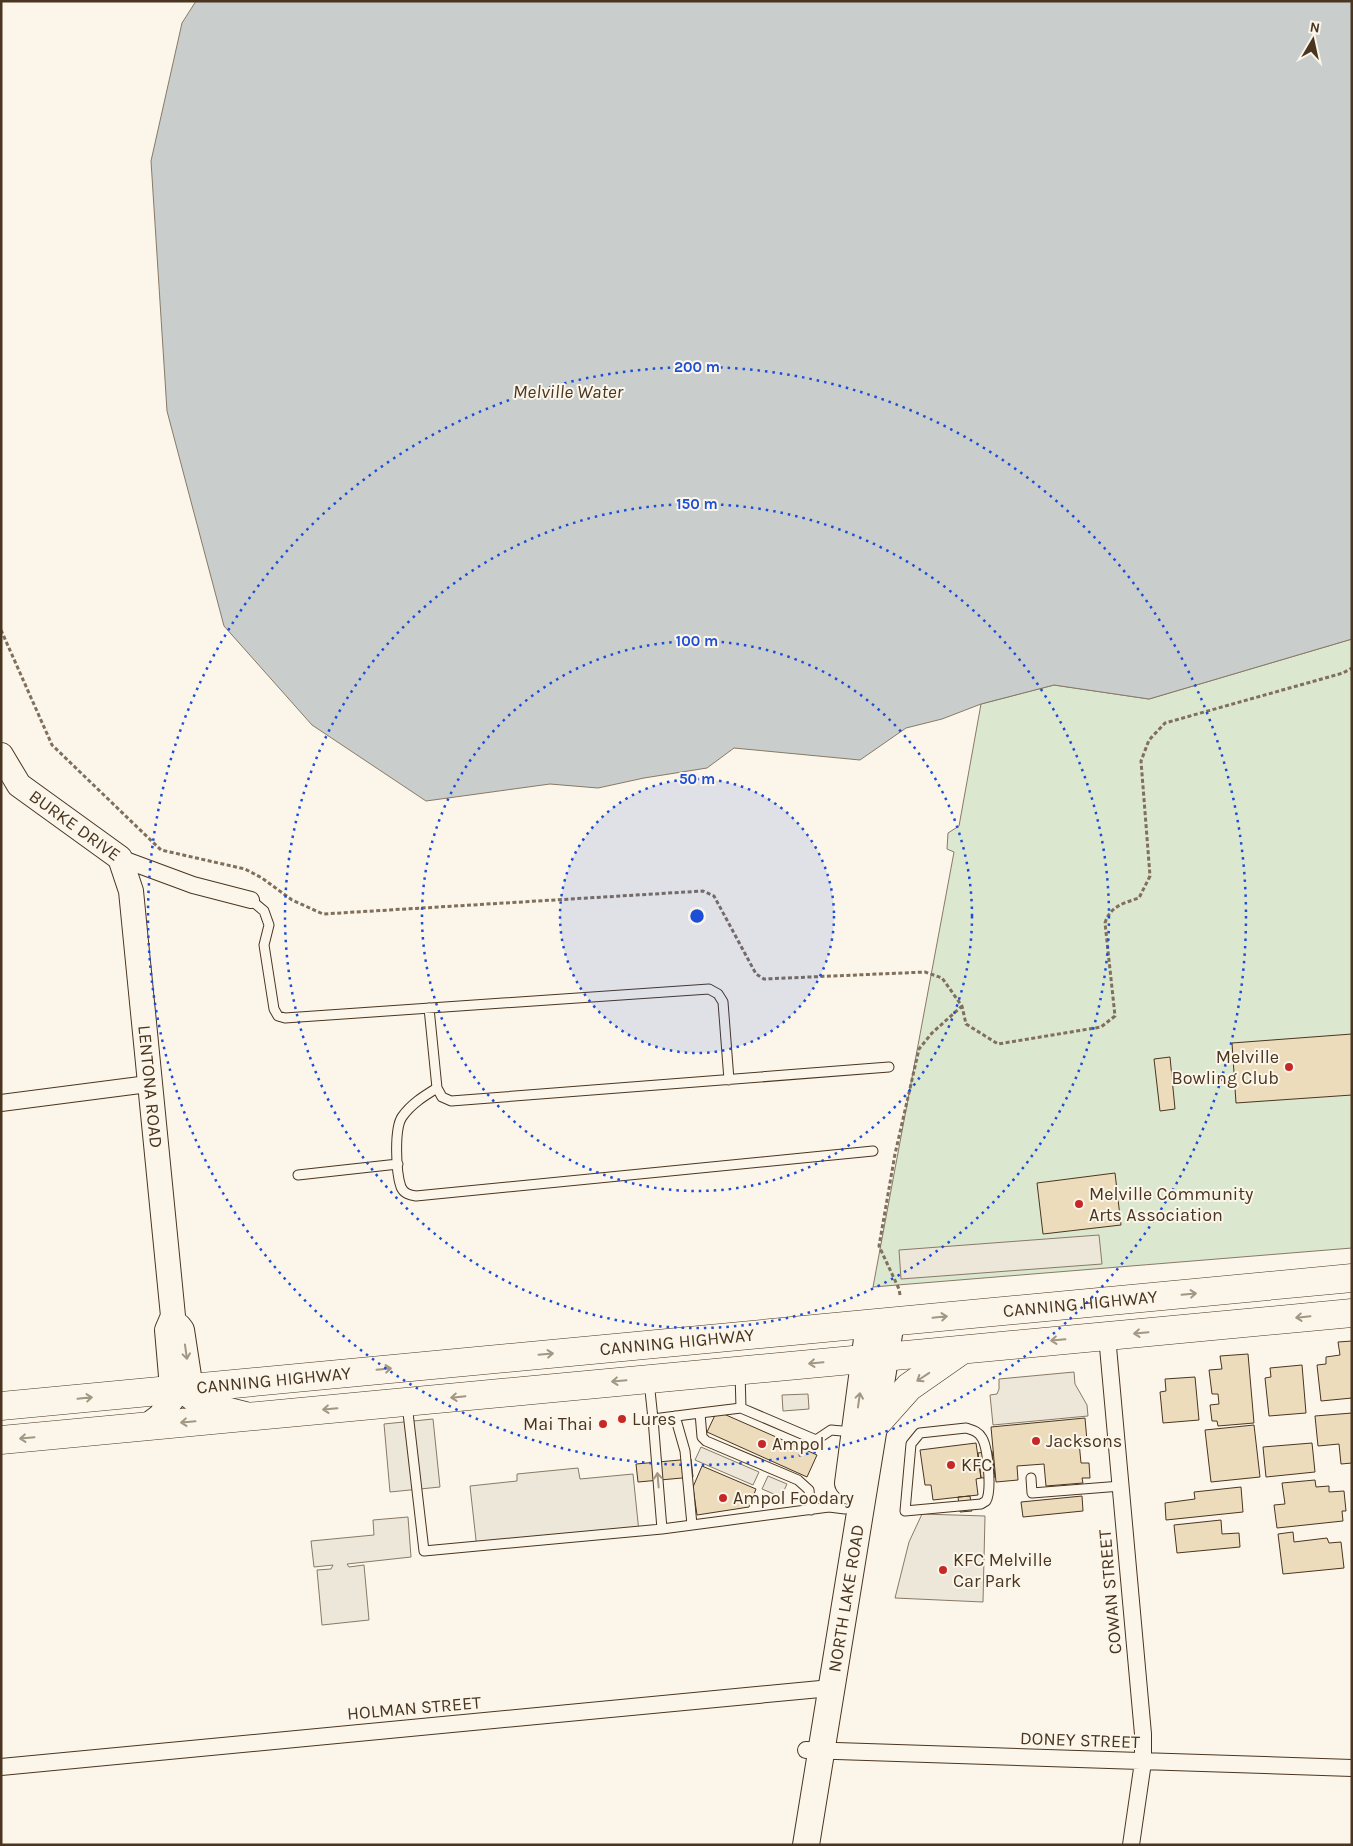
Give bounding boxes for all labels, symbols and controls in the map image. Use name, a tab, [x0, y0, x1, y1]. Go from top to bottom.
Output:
north arrow	[1288, 15, 1338, 65]
text: N	[1309, 18, 1321, 37]
text: 200 m	[674, 358, 720, 376]
water label: Melville Water	[513, 381, 625, 403]
text: 150 m	[676, 495, 718, 513]
text: 100 m	[676, 632, 718, 650]
text: 50 m	[679, 770, 715, 788]
street label: BURKE DRIVE	[25, 785, 125, 866]
centre of rings	[688, 907, 706, 925]
street label: LENTONA ROAD	[133, 1024, 167, 1149]
place label: Melville Bowling Club	[1172, 1046, 1279, 1089]
marker: Melville Bowling Club	[1283, 1061, 1295, 1073]
place label: Melville Community Arts Association	[1089, 1183, 1254, 1226]
marker: Melville Community Arts Association	[1073, 1198, 1085, 1210]
street label: CANNING HIGHWAY	[1002, 1285, 1159, 1322]
one-way arrow	[1180, 1289, 1196, 1298]
one-way arrow	[931, 1312, 947, 1322]
one-way arrow	[1296, 1312, 1312, 1322]
street label: CANNING HIGHWAY	[599, 1324, 755, 1360]
one-way arrow	[1134, 1328, 1150, 1337]
one-way arrow	[1051, 1336, 1067, 1345]
one-way arrow	[181, 1344, 191, 1360]
one-way arrow	[538, 1350, 554, 1359]
one-way arrow	[808, 1359, 824, 1368]
street label: CANNING HIGHWAY	[195, 1362, 352, 1398]
one-way arrow	[376, 1365, 392, 1374]
one-way arrow	[916, 1372, 930, 1382]
one-way arrow	[612, 1377, 628, 1386]
one-way arrow	[450, 1392, 466, 1402]
one-way arrow	[854, 1392, 864, 1408]
one-way arrow	[76, 1393, 92, 1402]
one-way arrow	[323, 1404, 339, 1414]
place label: Lures	[632, 1408, 677, 1430]
place label: Mai Thai	[523, 1413, 593, 1435]
marker: Lures	[616, 1413, 628, 1425]
one-way arrow	[181, 1417, 197, 1427]
marker: Mai Thai	[597, 1418, 609, 1430]
place label: Jacksons	[1046, 1430, 1122, 1452]
one-way arrow	[19, 1433, 35, 1442]
place label: Ampol	[772, 1433, 825, 1455]
marker: Jacksons	[1030, 1435, 1042, 1447]
marker: Ampol	[756, 1438, 768, 1450]
place label: KFC	[961, 1454, 992, 1476]
marker: KFC	[945, 1459, 957, 1471]
one-way arrow	[654, 1472, 663, 1488]
place label: Ampol Foodary	[733, 1487, 855, 1509]
marker: Ampol Foodary	[717, 1492, 729, 1504]
street label: NORTH LAKE ROAD	[823, 1523, 869, 1674]
street label: COWAN STREET	[1094, 1529, 1126, 1655]
place label: KFC Melville Car Park	[953, 1549, 1052, 1592]
marker: KFC Melville Car Park	[937, 1564, 949, 1576]
street label: HOLMAN STREET	[346, 1691, 482, 1725]
street label: DONEY STREET	[1020, 1727, 1140, 1753]

